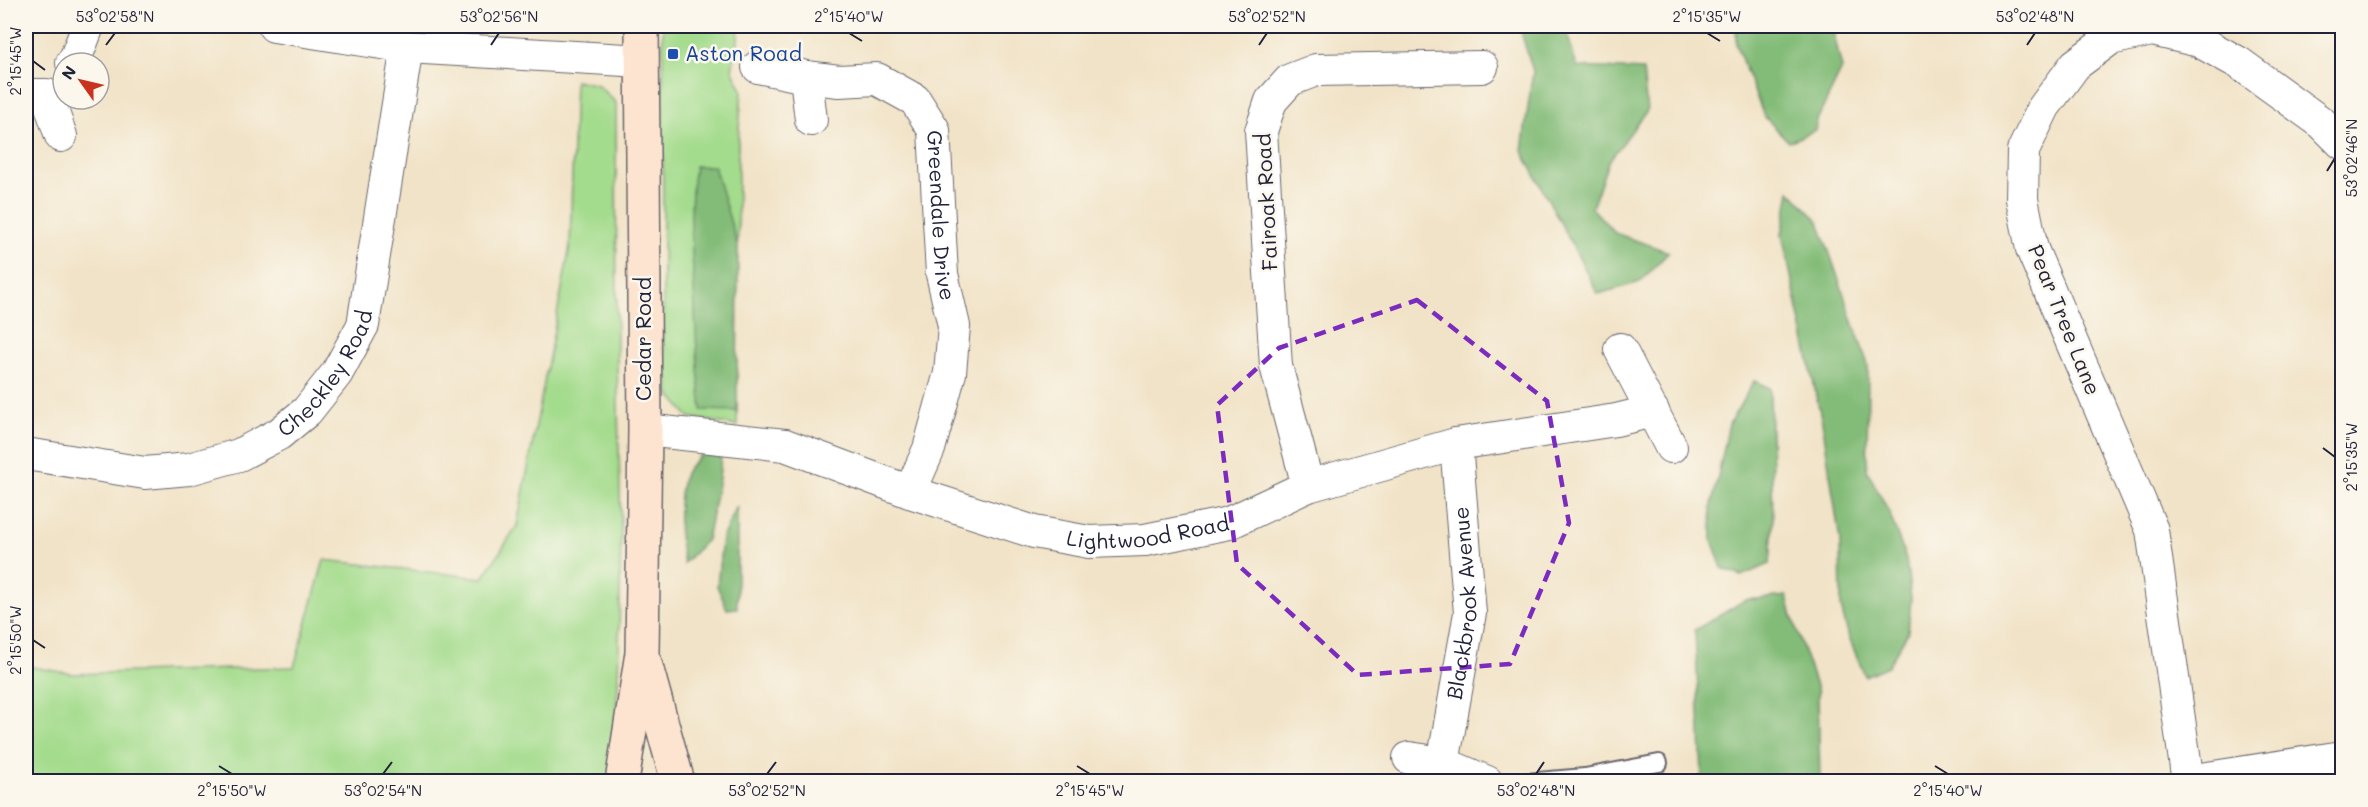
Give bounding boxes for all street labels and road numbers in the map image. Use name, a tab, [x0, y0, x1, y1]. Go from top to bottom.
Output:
street label: Greendale Drive	[922, 130, 963, 303]
street label: Fairoak Road	[1248, 133, 1283, 271]
street label: Pear Tree Lane	[2023, 240, 2108, 399]
street label: Cedar Road	[629, 277, 656, 401]
street label: Checkley Road	[271, 308, 377, 442]
street label: Blackbrook Avenue	[1440, 506, 1482, 701]
street label: Lightwood Road	[1064, 508, 1231, 554]

